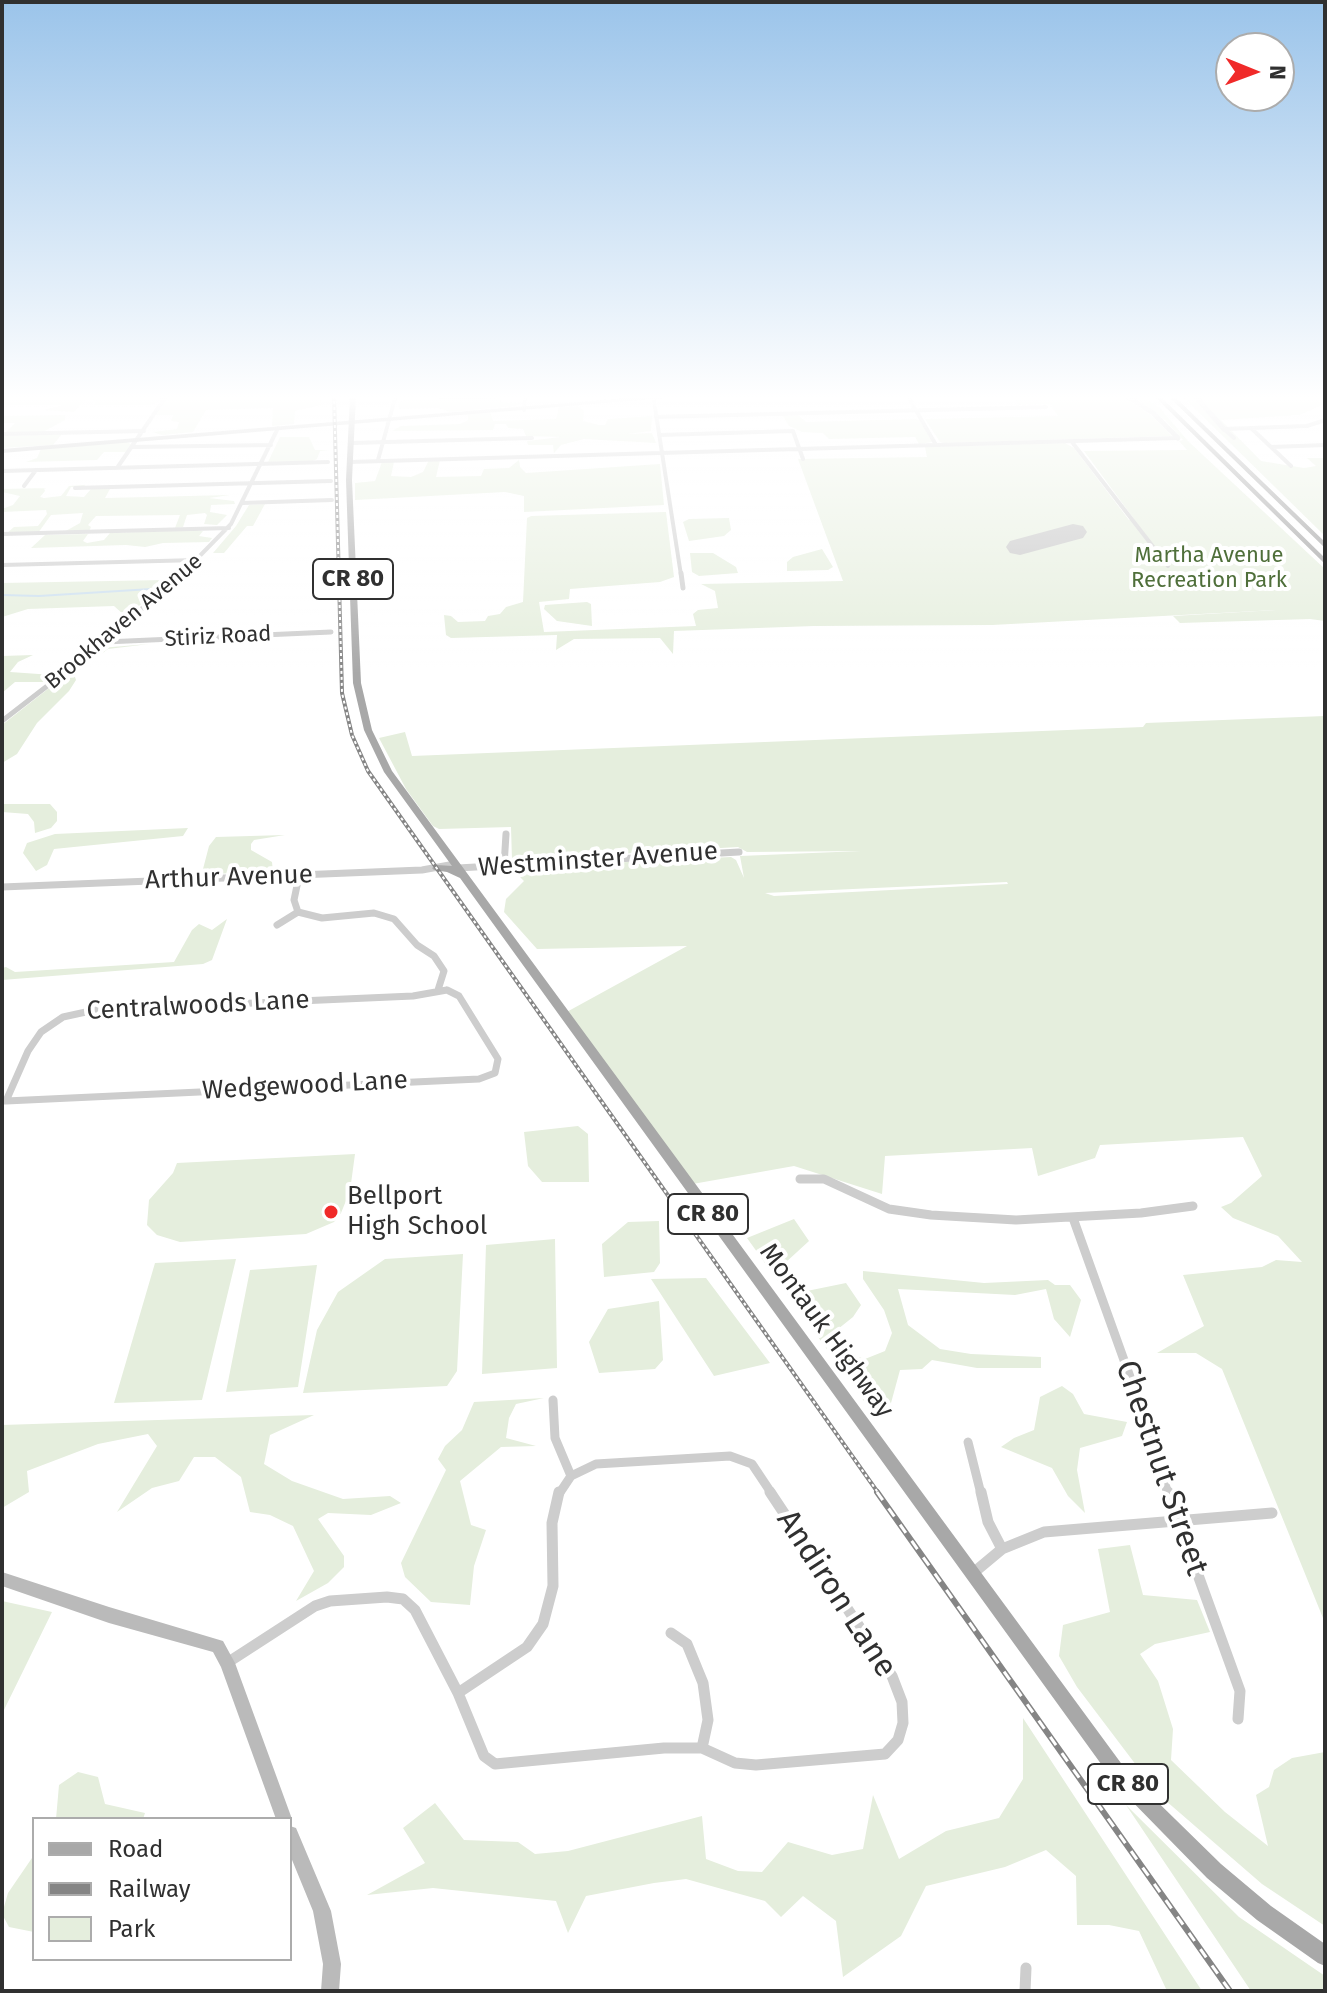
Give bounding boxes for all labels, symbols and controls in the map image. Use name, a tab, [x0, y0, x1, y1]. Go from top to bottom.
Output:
north arrow	[1215, 32, 1295, 112]
text: N	[1264, 65, 1291, 80]
park label: Martha Avenue Recreation Park	[1131, 543, 1287, 594]
street label: Brookhaven Avenue	[40, 549, 208, 695]
road number: CR 80	[313, 559, 393, 599]
street label: Stiriz Road	[164, 621, 272, 653]
street label: Westminster Avenue	[477, 836, 719, 884]
street label: Arthur Avenue	[145, 859, 313, 897]
street label: Centralwoods Lane	[86, 985, 310, 1027]
street label: Wedgewood Lane	[201, 1065, 409, 1107]
place label: Bellport High School	[347, 1181, 487, 1242]
road number: CR 80	[668, 1194, 748, 1234]
marker: Bellport High School	[322, 1203, 340, 1221]
street label: Montauk Highway	[752, 1238, 900, 1424]
street label: Chestnut Street	[1106, 1356, 1216, 1580]
street label: Andiron Lane	[768, 1503, 904, 1685]
road number: CR 80	[1088, 1764, 1168, 1804]
legend	[32, 1817, 292, 1961]
text: Road	[108, 1835, 163, 1863]
text: Railway	[108, 1875, 191, 1903]
text: Park	[108, 1915, 155, 1943]

